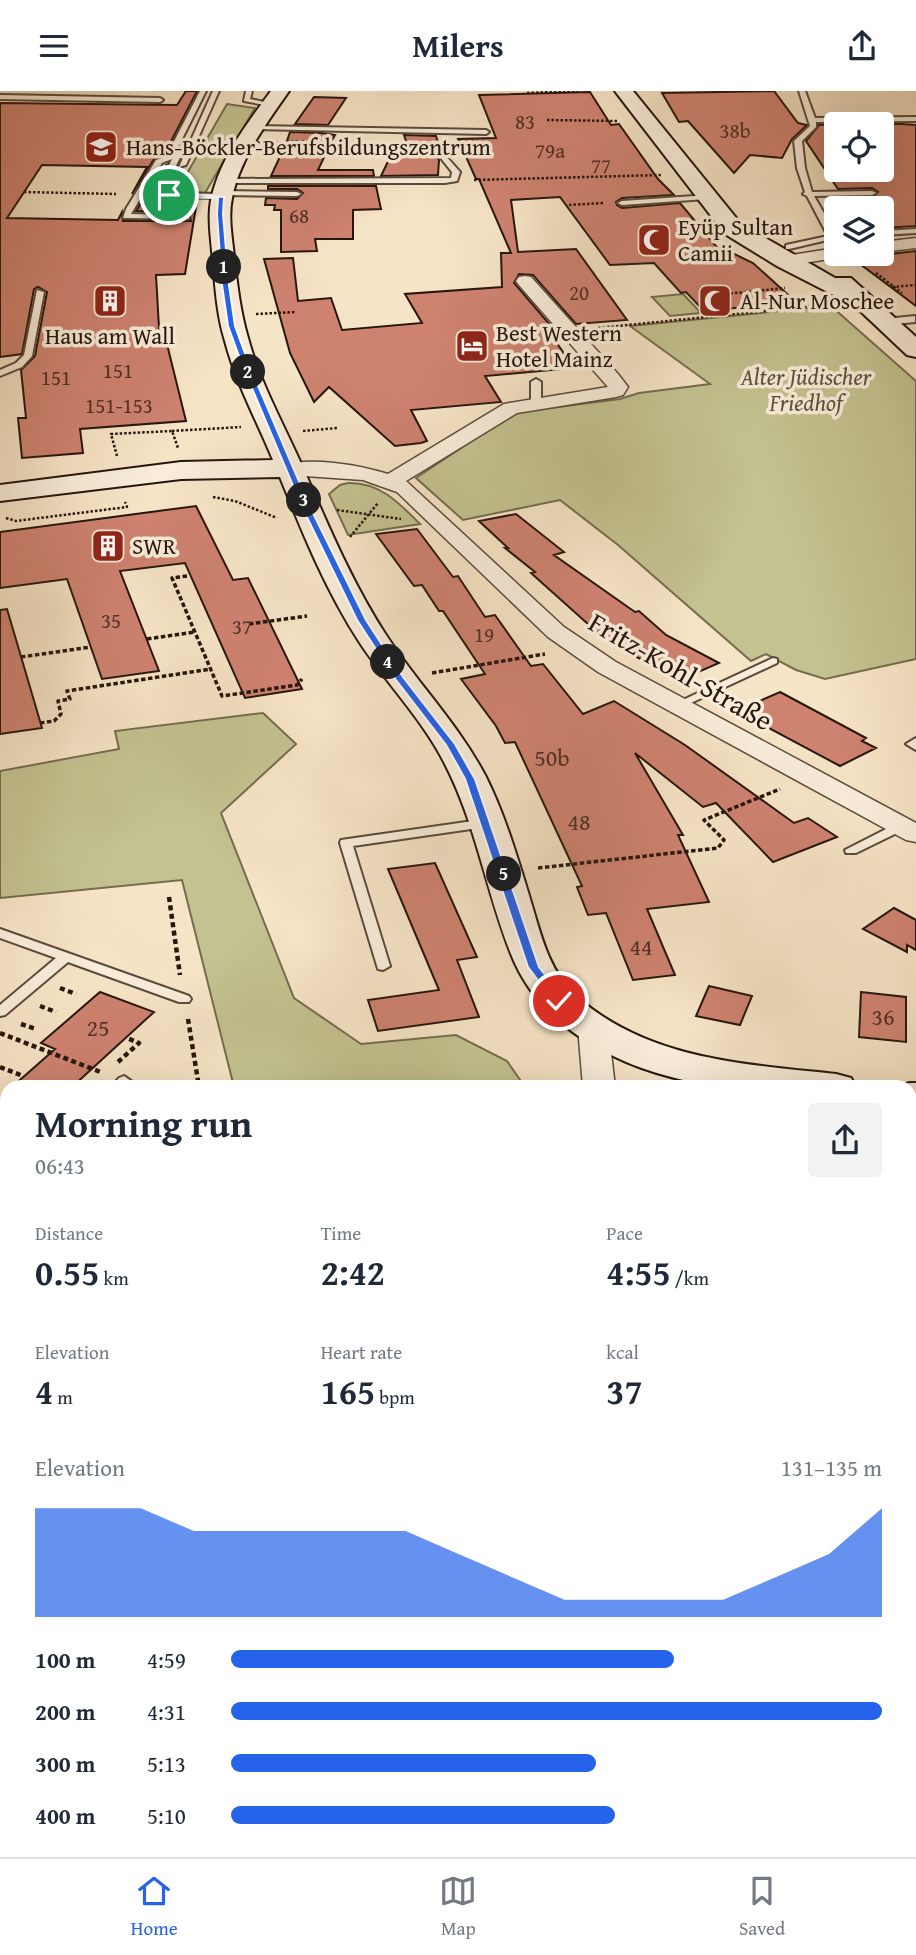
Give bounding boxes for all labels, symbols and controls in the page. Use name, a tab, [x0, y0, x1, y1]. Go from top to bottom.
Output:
text: Milers	[412, 22, 504, 69]
icon: menu	[35, 27, 73, 65]
icon: share	[843, 27, 881, 65]
house number: 83	[515, 106, 535, 137]
map controls	[824, 112, 894, 266]
button: locate	[824, 112, 894, 182]
house number: 38b	[719, 115, 751, 146]
school or university icon: Hans-Böckler-Berufsbildungszentrum	[82, 128, 120, 166]
place label: Hans-Böckler-Berufsbildungszentrum	[126, 130, 491, 163]
house number: 79a	[535, 135, 565, 166]
house number: 77	[591, 150, 611, 181]
pin	[139, 165, 199, 225]
icon: arrive	[150, 176, 188, 214]
button: layers	[824, 196, 894, 266]
house number: 68	[289, 200, 309, 231]
place label: Eyüp Sultan Camii	[678, 210, 793, 269]
mosque icon: Eyüp Sultan Camii	[635, 221, 673, 259]
pin: 1	[206, 249, 242, 285]
text: 1	[219, 252, 228, 280]
house number: 20	[569, 277, 589, 308]
building icon: Haus am Wall	[91, 282, 129, 320]
mosque icon: Al-Nur Moschee	[696, 282, 734, 320]
place label: Al-Nur Moschee	[740, 284, 894, 317]
place label: Best Western Hotel Mainz	[496, 316, 622, 375]
place label: Haus am Wall	[45, 319, 175, 352]
hotel icon: Best Western Hotel Mainz	[453, 327, 491, 365]
house number: 151	[103, 355, 133, 386]
pin: 2	[230, 355, 266, 389]
text: 2	[243, 357, 252, 385]
park label: Alter Jüdischer Friedhof	[740, 360, 873, 419]
house number: 151	[41, 362, 71, 393]
house number: 151-153	[85, 390, 153, 421]
pin: 3	[286, 483, 322, 517]
text: 3	[299, 485, 308, 513]
building icon: SWR	[89, 527, 127, 565]
place label: SWR	[132, 529, 177, 562]
street label: Fritz-Kohl-Straße	[582, 601, 781, 740]
house number: 35	[101, 605, 121, 636]
house number: 37	[232, 611, 252, 642]
house number: 19	[474, 619, 494, 650]
pin: 4	[370, 645, 406, 679]
text: 4	[383, 647, 392, 675]
house number: 50b	[534, 740, 570, 775]
house number: 48	[567, 804, 591, 839]
pin: 5	[486, 857, 522, 891]
text: 5	[499, 859, 508, 887]
house number: 44	[629, 929, 653, 964]
pin	[529, 971, 589, 1031]
icon: check	[540, 982, 578, 1020]
house number: 36	[871, 999, 895, 1034]
house number: 25	[86, 1010, 110, 1045]
text: Morning run	[35, 1095, 252, 1151]
button: share	[808, 1103, 882, 1177]
text: 06:43	[35, 1149, 85, 1182]
text: Distance	[35, 1219, 103, 1247]
text: Time	[321, 1219, 361, 1247]
text: Pace	[606, 1219, 643, 1247]
text: 0.55	[35, 1247, 99, 1298]
text: 2:42	[321, 1247, 385, 1298]
text: 4:55	[606, 1247, 671, 1298]
text: km	[99, 1264, 129, 1292]
text: /km	[671, 1264, 709, 1292]
text: Elevation	[35, 1338, 109, 1366]
text: Heart rate	[321, 1338, 402, 1366]
text: kcal	[606, 1338, 639, 1366]
text: 4	[35, 1366, 53, 1417]
text: 165	[321, 1366, 375, 1417]
text: 37	[606, 1366, 643, 1417]
text: m	[53, 1383, 73, 1411]
text: bpm	[375, 1383, 415, 1411]
text: Elevation	[35, 1451, 125, 1484]
text: 131–135 m	[781, 1451, 882, 1484]
text: 100 m	[35, 1643, 96, 1676]
text: 4:59	[147, 1643, 186, 1676]
text: 200 m	[35, 1695, 96, 1728]
text: 4:31	[147, 1695, 186, 1728]
text: 300 m	[35, 1747, 96, 1780]
text: 5:13	[147, 1747, 186, 1780]
text: 400 m	[35, 1799, 96, 1832]
text: 5:10	[147, 1799, 186, 1832]
tab: Home	[131, 1872, 178, 1942]
tab: Map	[439, 1872, 477, 1942]
tab: Saved	[739, 1872, 785, 1942]

